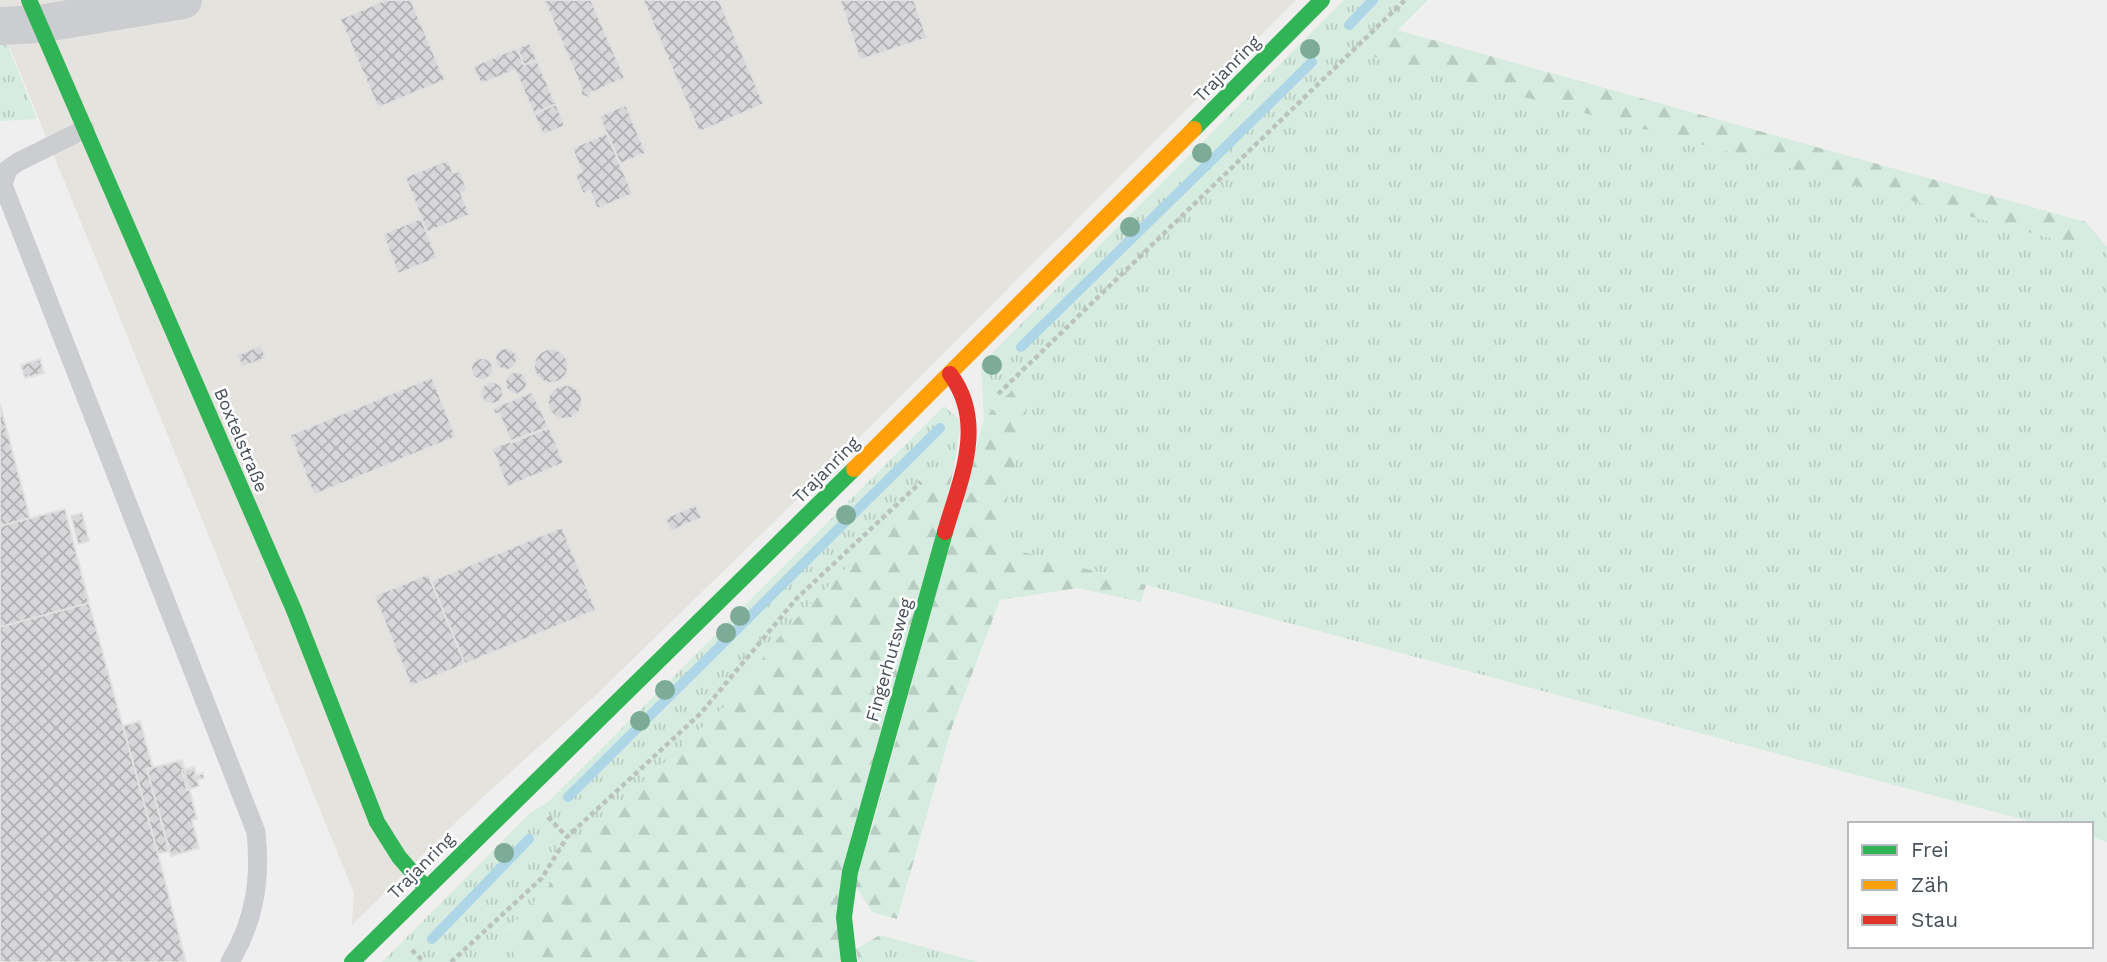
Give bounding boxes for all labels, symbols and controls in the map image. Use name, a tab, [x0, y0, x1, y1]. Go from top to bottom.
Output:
street label: Trajanring	[1189, 31, 1265, 106]
street label: Boxtelstraße	[210, 385, 273, 495]
street label: Trajanring	[788, 432, 864, 507]
street label: Fingerhutsweg	[861, 595, 916, 724]
legend	[1848, 822, 2093, 948]
street label: Trajanring	[383, 828, 459, 903]
text: Frei	[1911, 837, 1949, 862]
text: Zäh	[1911, 872, 1949, 897]
text: Stau	[1911, 907, 1958, 932]

